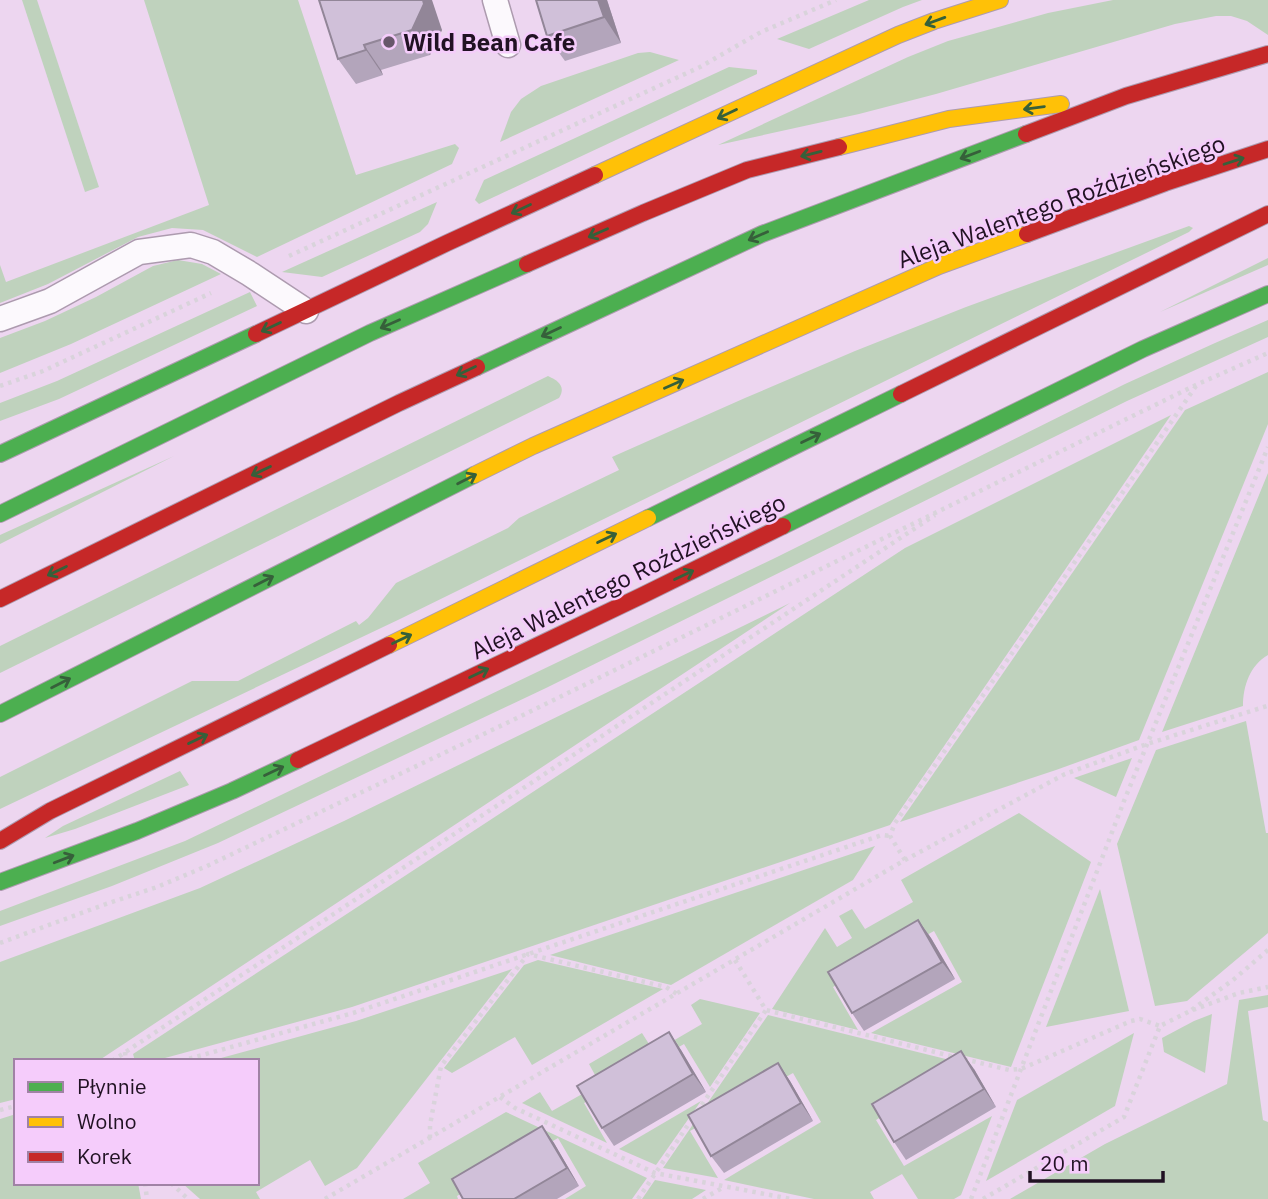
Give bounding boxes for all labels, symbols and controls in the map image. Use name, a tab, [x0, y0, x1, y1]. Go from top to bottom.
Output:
one-way arrow	[924, 15, 946, 28]
place label: Wild Bean Cafe	[403, 26, 575, 58]
marker: Wild Bean Cafe	[381, 34, 397, 50]
one-way arrow	[1023, 102, 1046, 115]
one-way arrow	[717, 108, 739, 121]
street label: Aleja Walentego Roździeńskiego	[893, 127, 1229, 275]
one-way arrow	[800, 148, 823, 161]
one-way arrow	[960, 150, 982, 162]
one-way arrow	[1222, 154, 1244, 166]
one-way arrow	[511, 203, 532, 216]
one-way arrow	[588, 227, 610, 240]
one-way arrow	[748, 231, 769, 244]
one-way arrow	[380, 318, 401, 331]
one-way arrow	[261, 321, 282, 335]
one-way arrow	[541, 325, 562, 339]
one-way arrow	[455, 366, 476, 379]
one-way arrow	[663, 377, 684, 390]
one-way arrow	[800, 430, 821, 444]
one-way arrow	[251, 464, 272, 478]
one-way arrow	[456, 471, 477, 485]
street label: Aleja Walentego Roździeńskiego	[465, 486, 791, 666]
one-way arrow	[596, 531, 617, 545]
one-way arrow	[47, 565, 68, 578]
one-way arrow	[673, 567, 694, 581]
one-way arrow	[253, 574, 274, 588]
one-way arrow	[391, 631, 412, 645]
one-way arrow	[469, 666, 490, 679]
one-way arrow	[50, 676, 71, 690]
one-way arrow	[187, 732, 208, 745]
one-way arrow	[263, 764, 284, 778]
one-way arrow	[53, 851, 75, 864]
legend	[14, 1059, 259, 1185]
text: Płynnie	[77, 1072, 146, 1100]
text: Wolno	[77, 1107, 137, 1135]
scale bar	[1030, 1140, 1163, 1184]
text: Korek	[77, 1142, 132, 1170]
text: 20 m	[1040, 1149, 1089, 1177]

